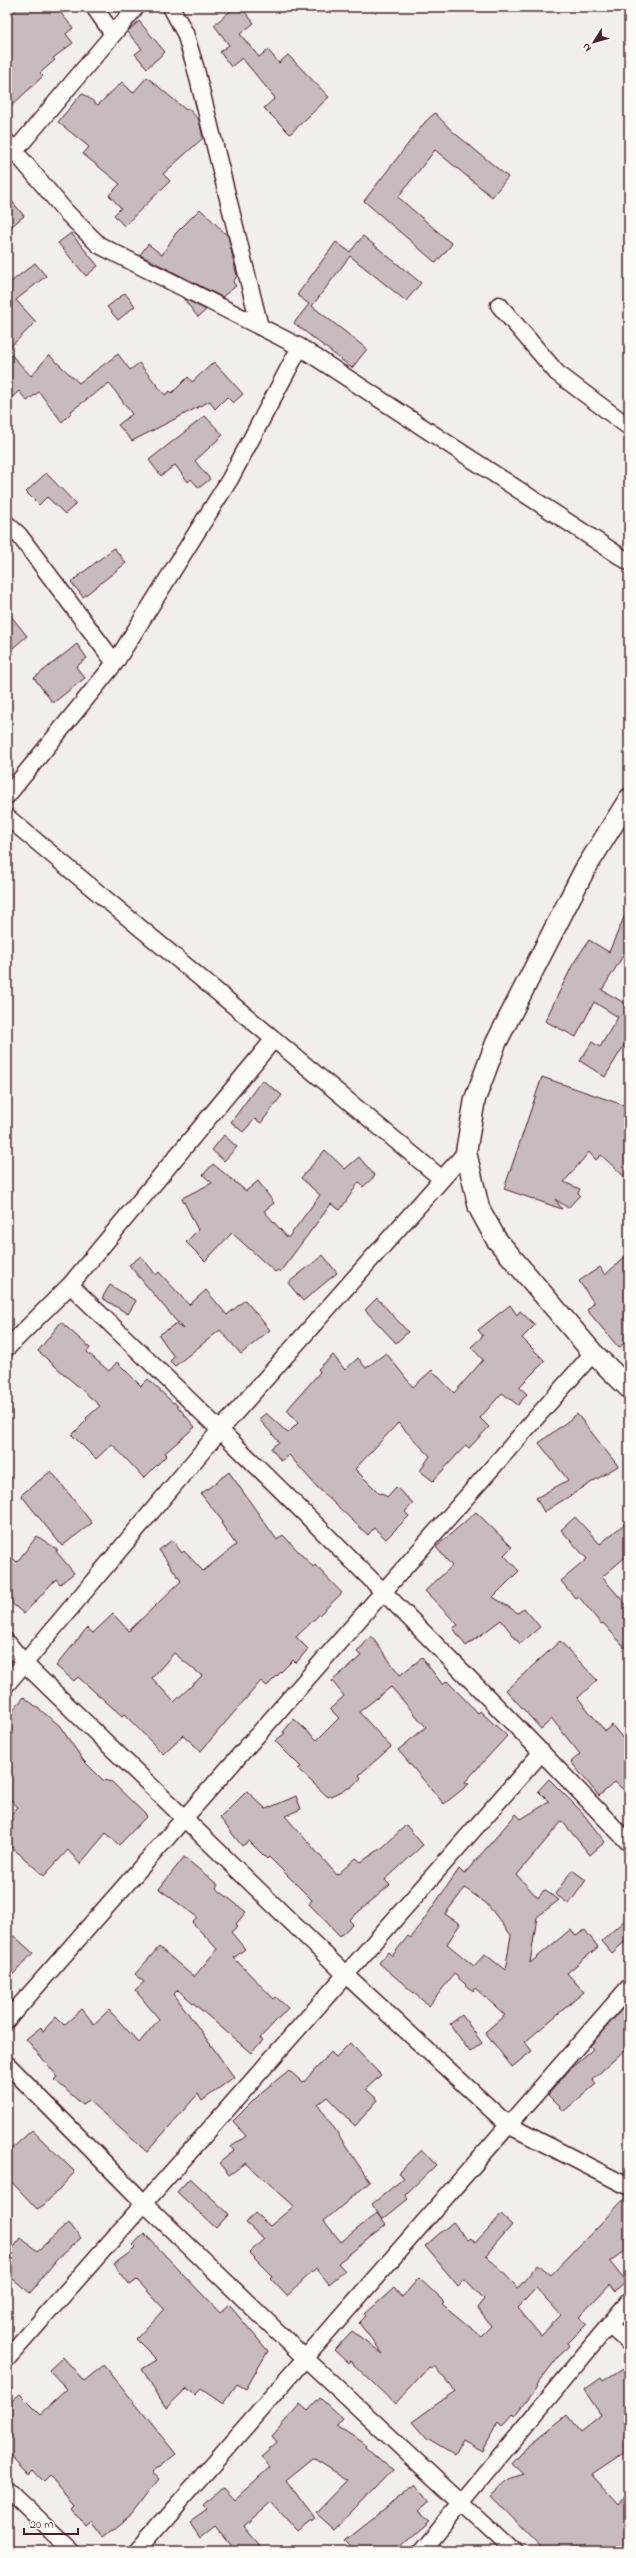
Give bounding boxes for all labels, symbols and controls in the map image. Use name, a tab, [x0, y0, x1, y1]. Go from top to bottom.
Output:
north arrow	[574, 22, 614, 62]
text: N	[578, 40, 595, 55]
scale bar	[24, 2510, 78, 2536]
text: 20 m	[30, 2516, 53, 2534]

